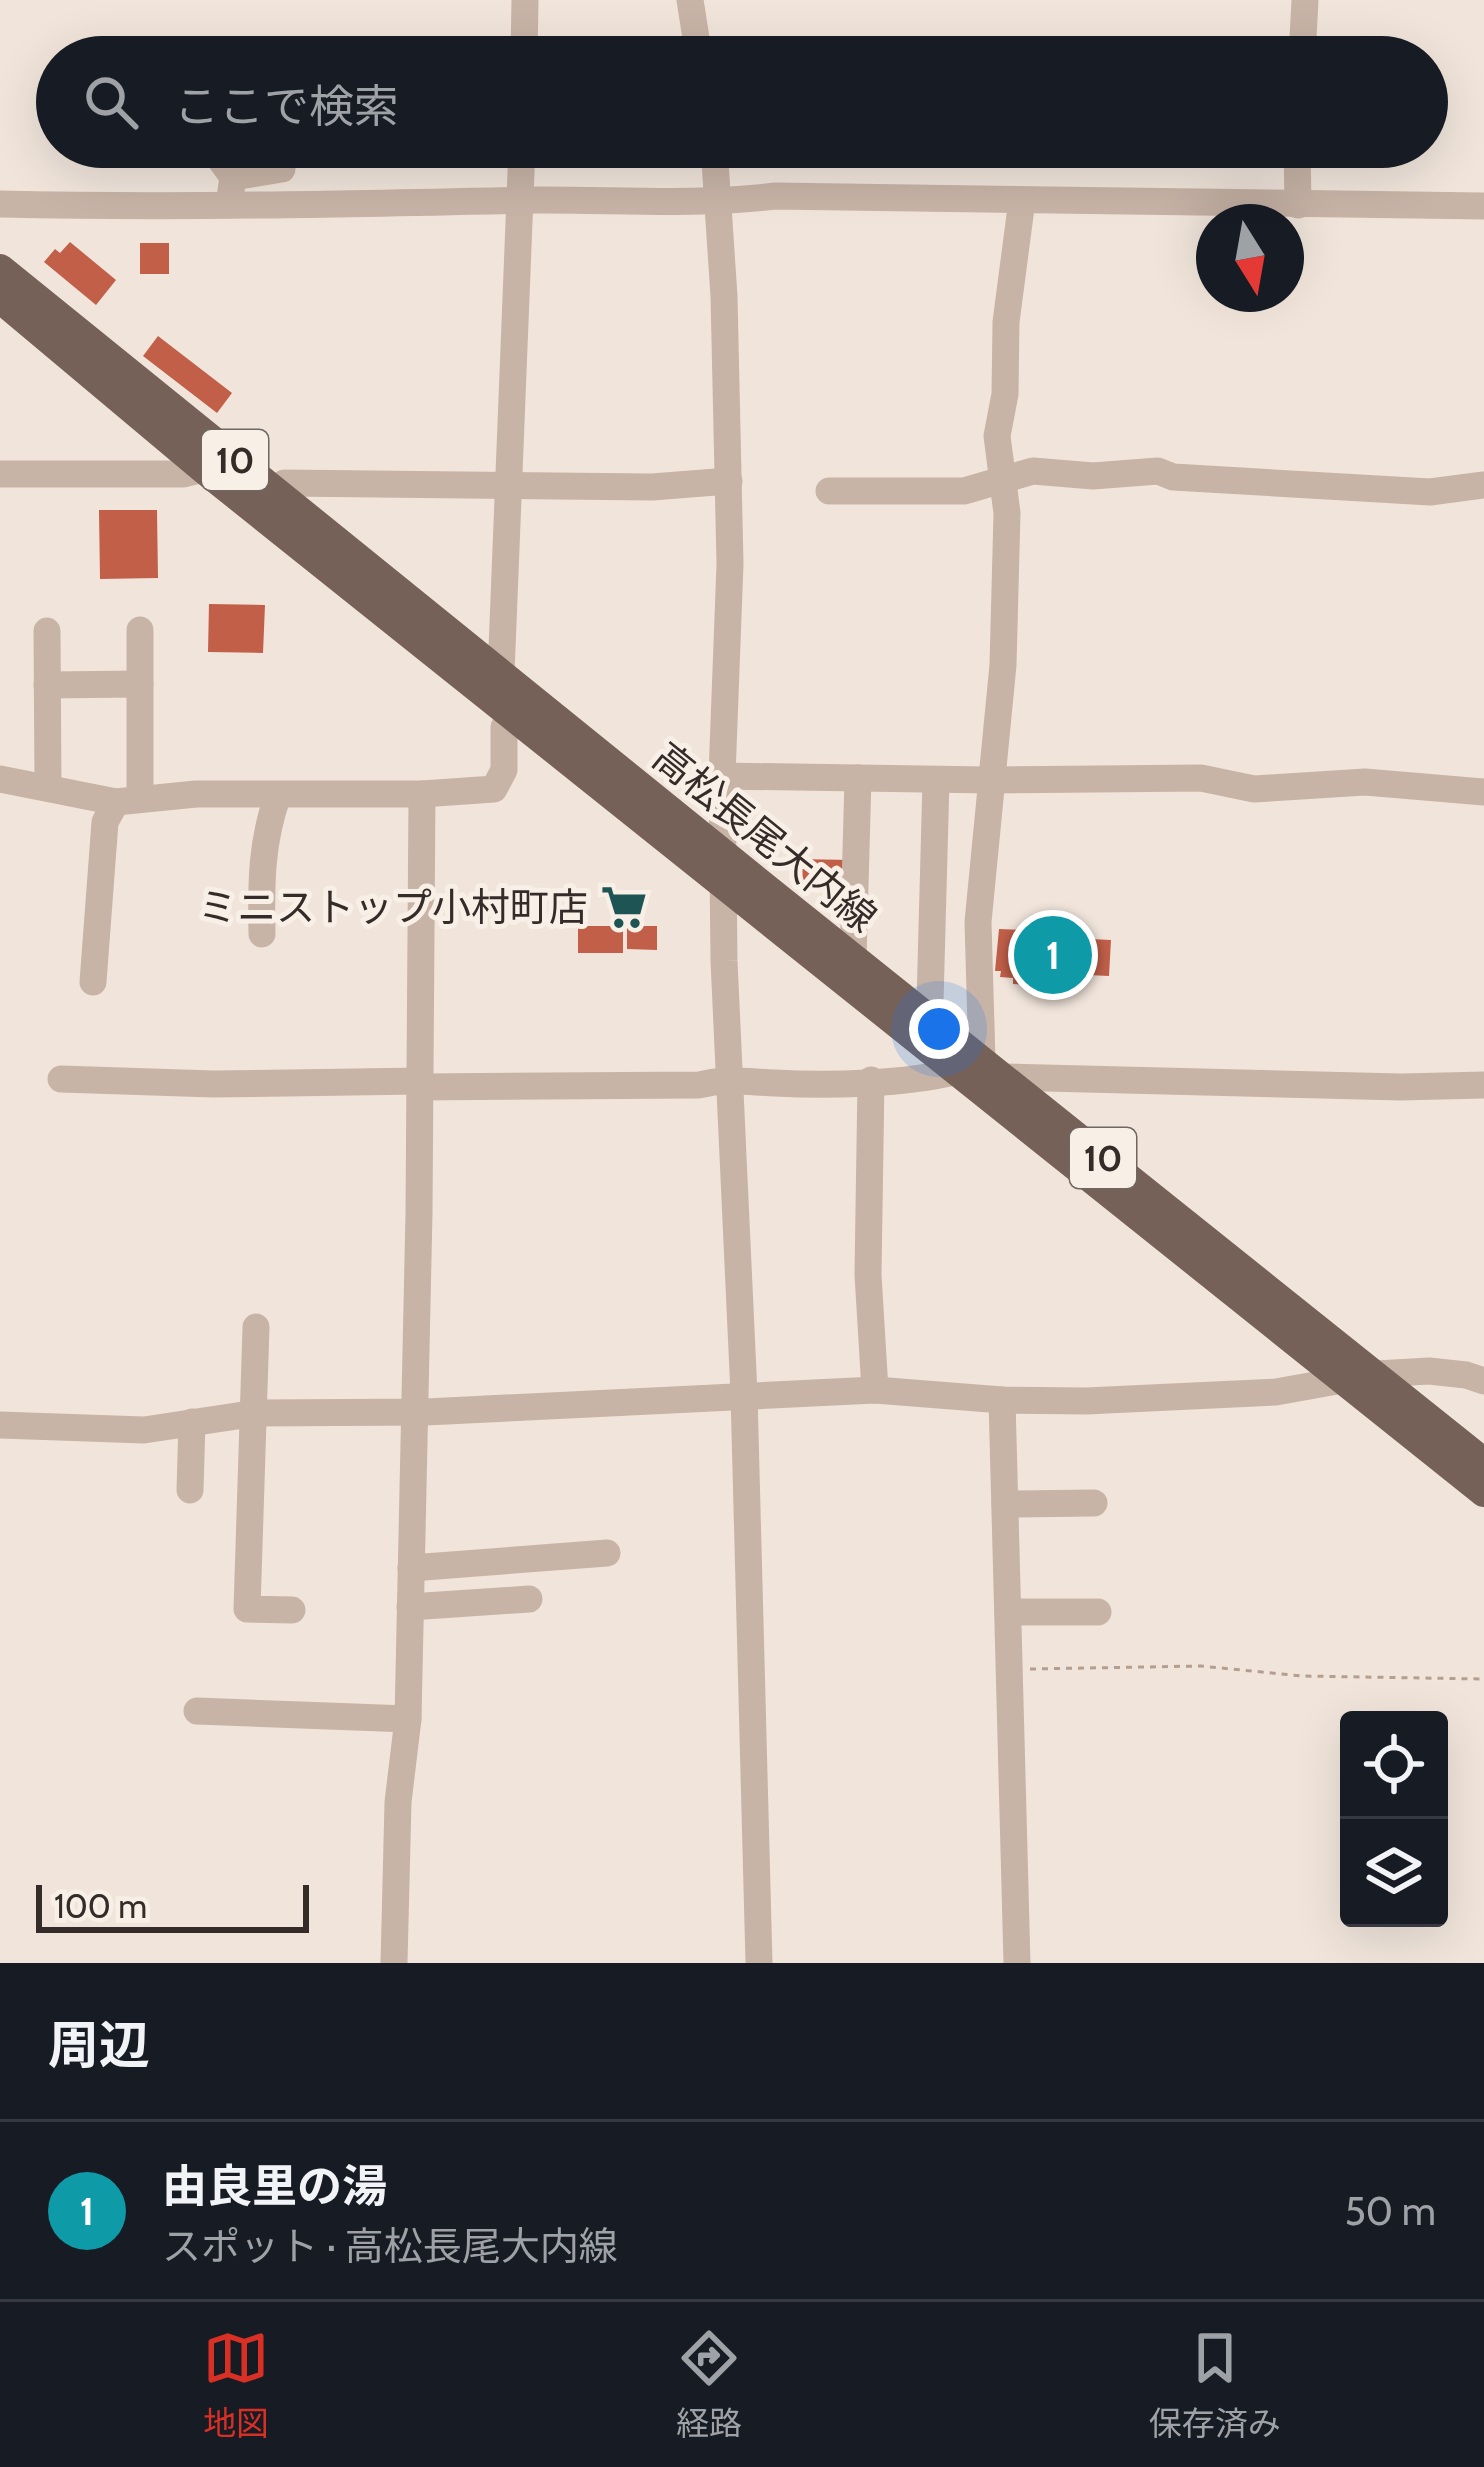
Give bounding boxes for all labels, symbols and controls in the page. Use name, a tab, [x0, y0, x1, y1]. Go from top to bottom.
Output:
search box	[36, 36, 1448, 168]
icon: search	[78, 69, 144, 135]
text: ここで検索	[174, 79, 399, 133]
north arrow	[1196, 204, 1304, 312]
road number: 10	[202, 430, 268, 490]
street label: 高松長尾大内線	[644, 732, 886, 942]
supermarket icon: ミニストップ小村町店	[599, 882, 649, 932]
place label: ミニストップ小村町店	[198, 883, 588, 931]
pin: 1	[1014, 910, 1092, 1000]
your location	[909, 999, 969, 1059]
road number: 10	[1070, 1128, 1136, 1188]
map controls	[1340, 1711, 1448, 1927]
button: locate	[1340, 1711, 1448, 1819]
button: layers	[1340, 1819, 1448, 1927]
scale bar	[36, 1879, 309, 1932]
text: 100 m	[54, 1886, 147, 1926]
text: 周辺	[48, 2014, 150, 2076]
text: 由良里の湯	[162, 2159, 387, 2213]
text: 1	[80, 2187, 94, 2235]
text: 50 m	[1345, 2187, 1436, 2235]
text: スポット · 高松長尾大内線	[162, 2222, 618, 2270]
tab: 地図	[203, 2325, 269, 2445]
tab: 経路	[676, 2325, 742, 2445]
tab: 保存済み	[1149, 2325, 1281, 2445]

